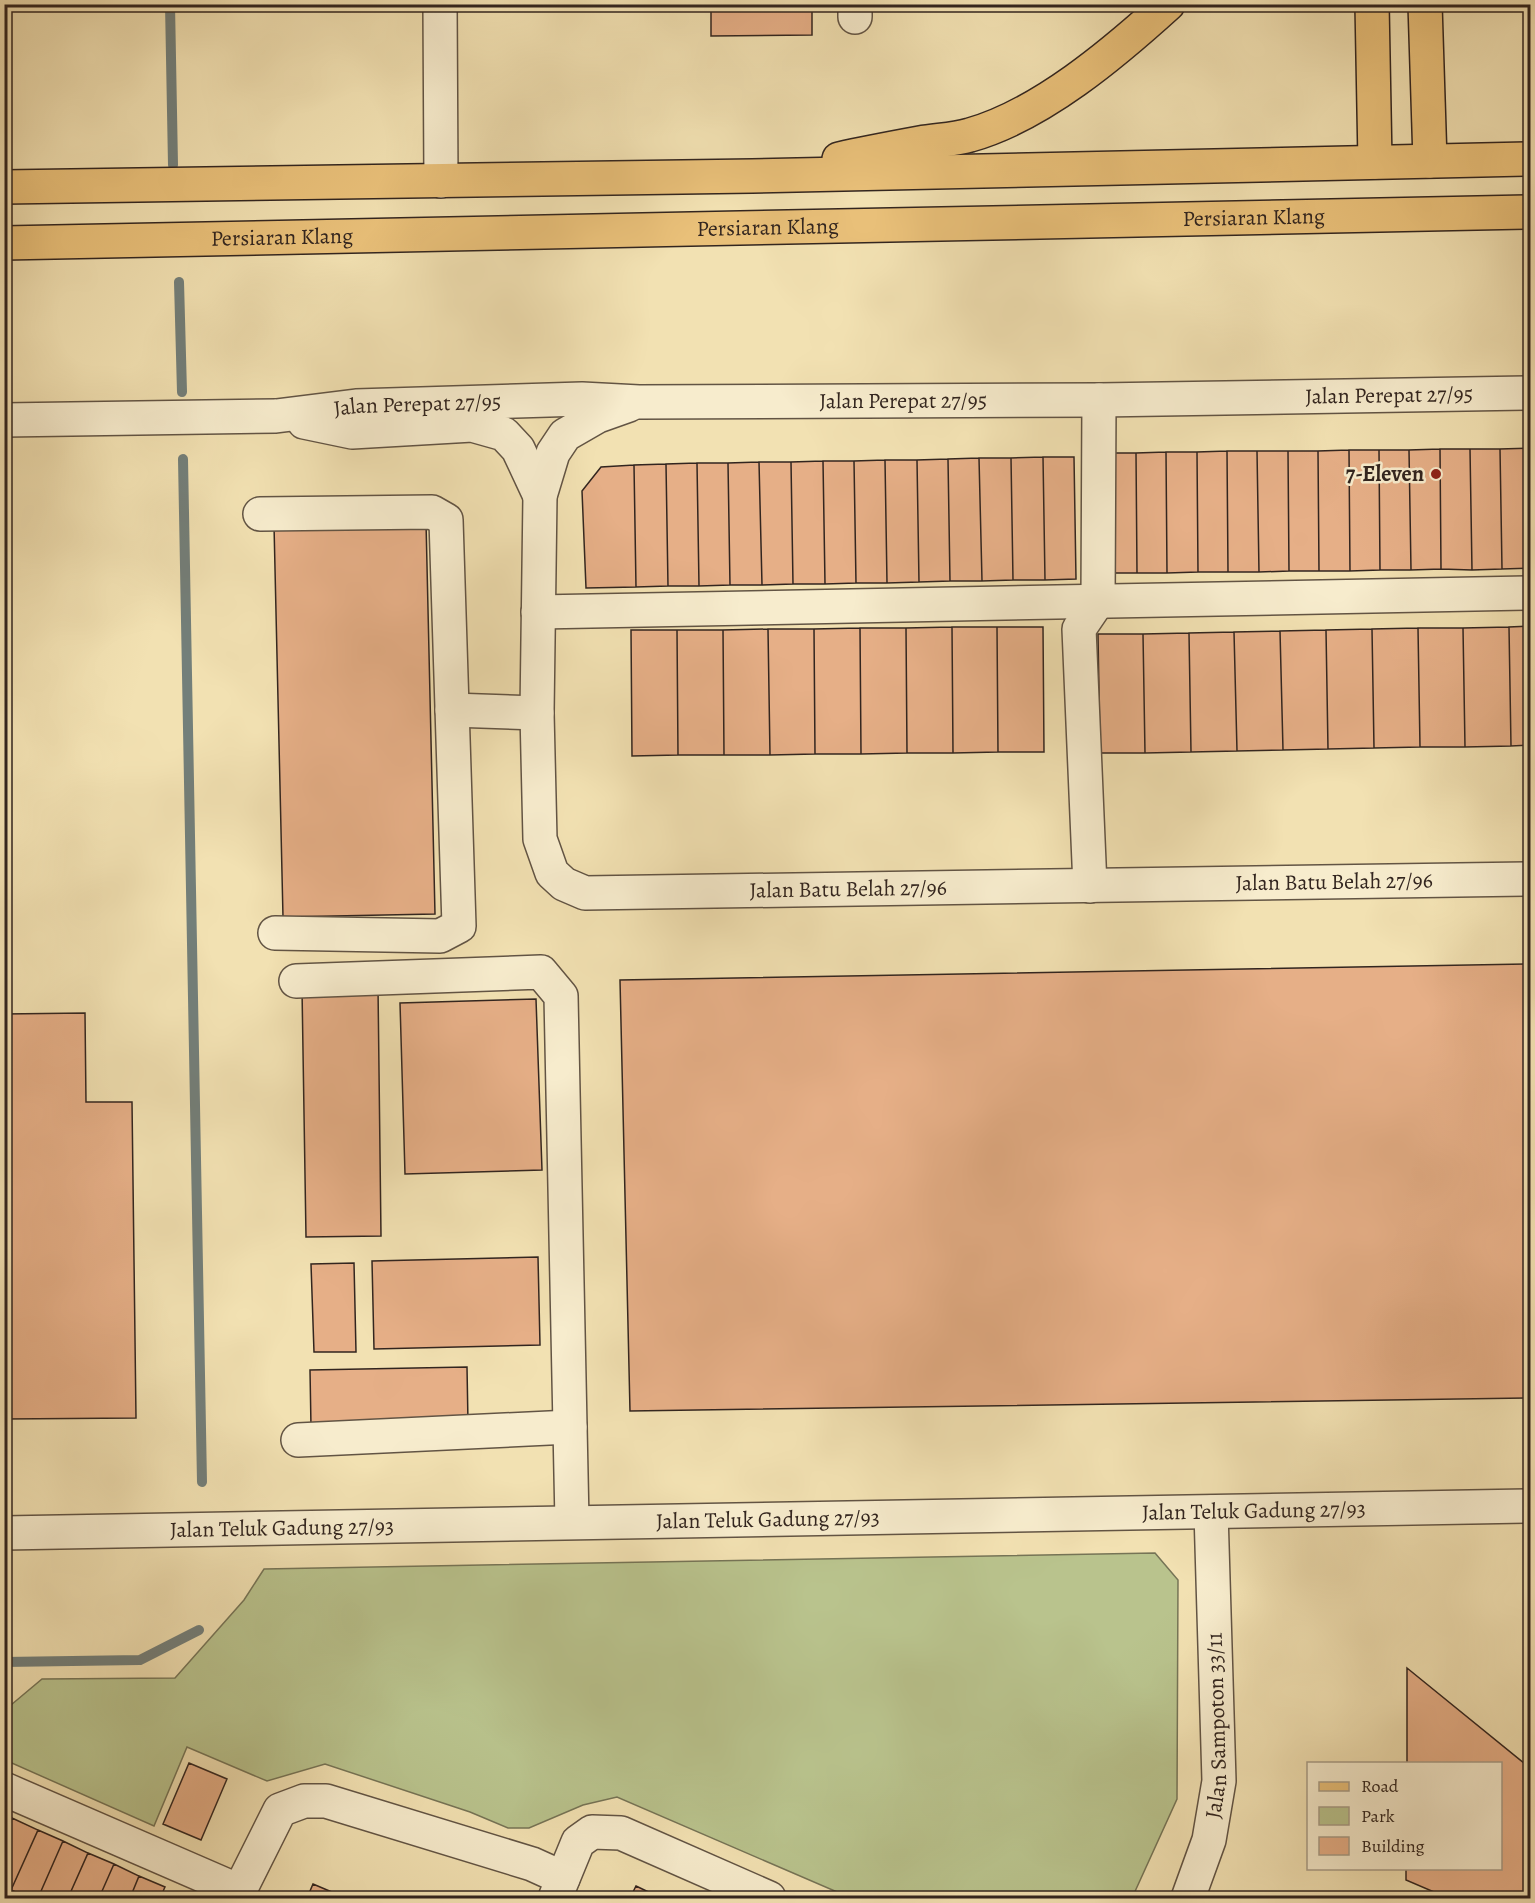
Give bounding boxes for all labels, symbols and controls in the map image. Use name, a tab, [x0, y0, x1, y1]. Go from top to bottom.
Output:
street label: Persiaran Klang	[1182, 201, 1325, 234]
street label: Persiaran Klang	[696, 211, 839, 244]
street label: Persiaran Klang	[211, 221, 353, 254]
street label: Jalan Perepat 27/95	[1305, 379, 1473, 412]
street label: Jalan Perepat 27/95	[819, 385, 987, 416]
street label: Jalan Perepat 27/95	[332, 387, 502, 424]
place label: 7-Eleven	[1346, 459, 1424, 489]
marker: 7-Eleven	[1429, 467, 1443, 481]
street label: Jalan Batu Belah 27/96	[1235, 865, 1433, 898]
street label: Jalan Batu Belah 27/96	[749, 873, 947, 906]
street label: Jalan Teluk Gadung 27/93	[1142, 1494, 1366, 1528]
street label: Jalan Teluk Gadung 27/93	[656, 1503, 880, 1536]
street label: Jalan Teluk Gadung 27/93	[170, 1511, 394, 1545]
street label: Jalan Sampoton 33/11	[1198, 1632, 1234, 1821]
legend	[1307, 1762, 1502, 1870]
text: Road	[1361, 1774, 1399, 1798]
text: Park	[1361, 1804, 1395, 1828]
text: Building	[1361, 1834, 1425, 1858]

